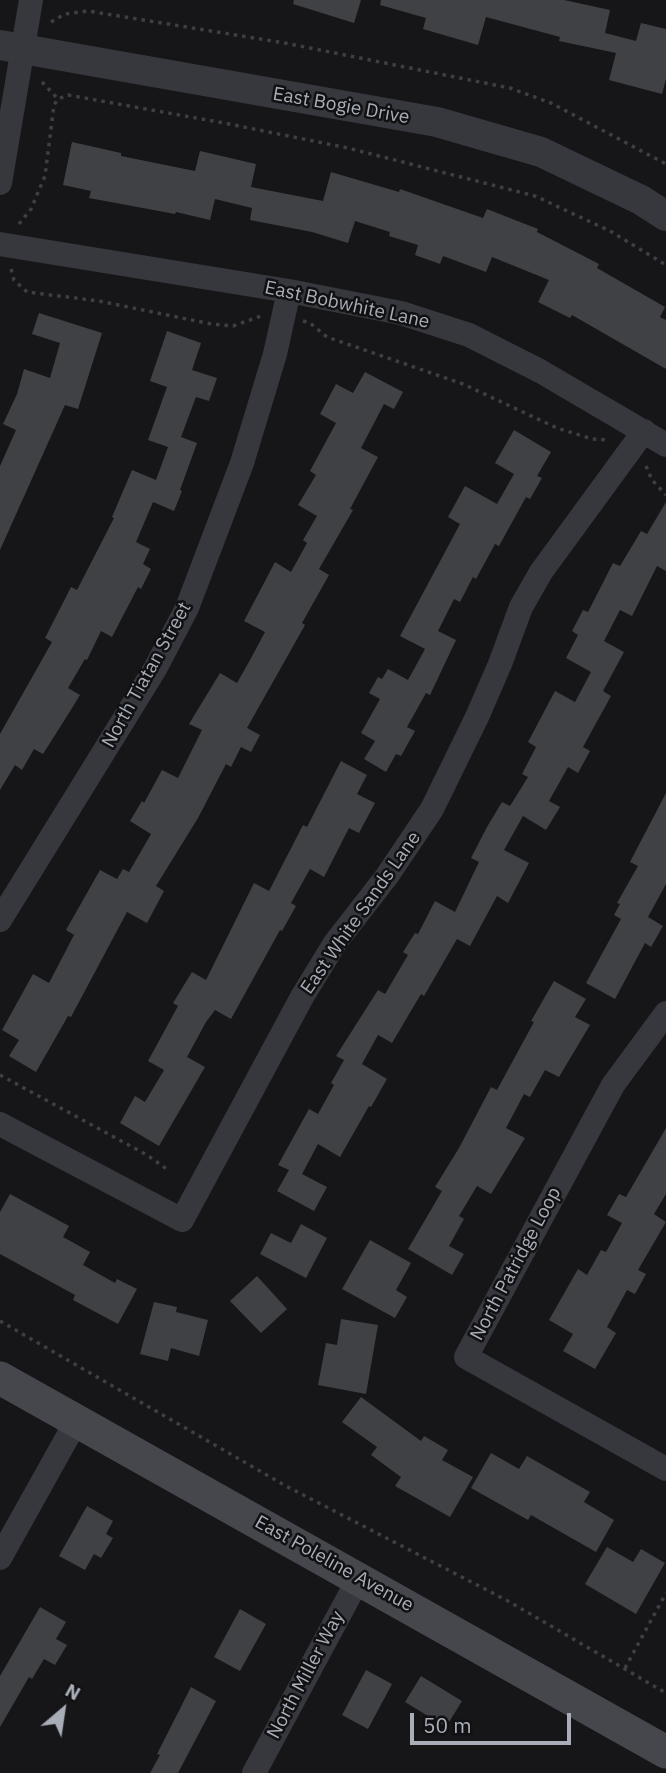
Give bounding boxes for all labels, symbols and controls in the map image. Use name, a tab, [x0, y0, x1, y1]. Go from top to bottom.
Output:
street label: East Bogie Drive	[271, 83, 411, 129]
street label: East Bobwhite Lane	[262, 276, 432, 334]
street label: North Tiatan Street	[98, 598, 196, 752]
street label: East White Sands Lane	[296, 827, 426, 999]
street label: North Patridge Loop	[466, 1183, 566, 1345]
street label: East Poleline Avenue	[251, 1511, 417, 1617]
street label: North Miller Way	[263, 1607, 349, 1743]
north arrow	[28, 1675, 98, 1745]
text: N	[61, 1678, 85, 1705]
scale bar	[414, 1700, 575, 1744]
text: 50 m	[423, 1711, 472, 1739]

